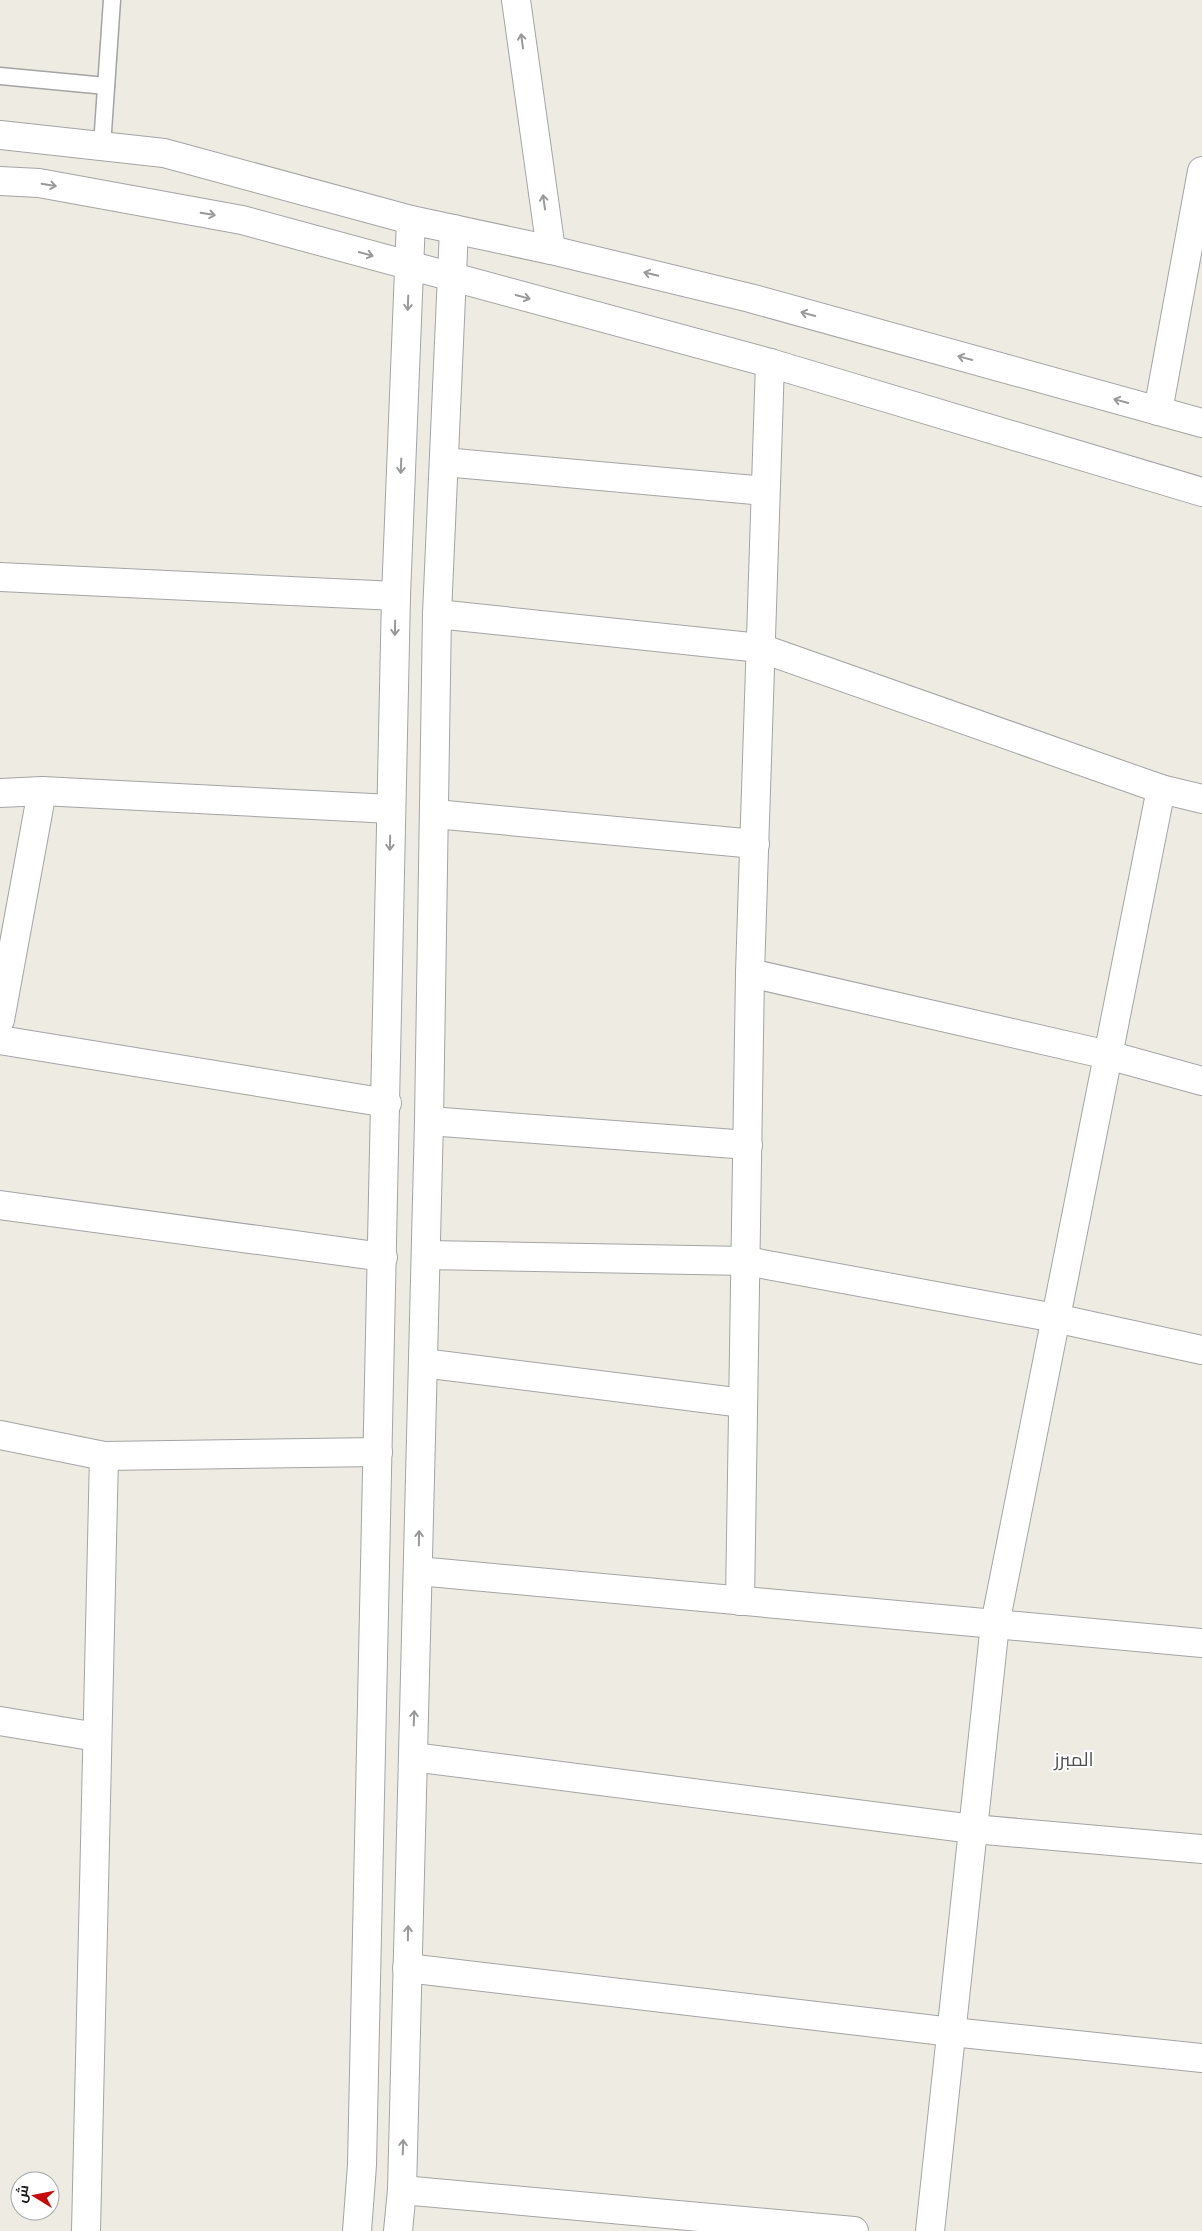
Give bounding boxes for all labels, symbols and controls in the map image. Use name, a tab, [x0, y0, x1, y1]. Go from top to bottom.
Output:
one-way arrow	[517, 33, 527, 49]
one-way arrow	[40, 180, 56, 190]
one-way arrow	[539, 194, 549, 210]
one-way arrow	[200, 210, 216, 220]
one-way arrow	[357, 250, 373, 259]
one-way arrow	[643, 269, 659, 278]
one-way arrow	[514, 292, 530, 302]
one-way arrow	[403, 295, 412, 311]
one-way arrow	[800, 309, 816, 319]
one-way arrow	[957, 352, 973, 362]
one-way arrow	[1114, 396, 1130, 405]
one-way arrow	[396, 457, 406, 473]
one-way arrow	[390, 620, 400, 636]
one-way arrow	[386, 835, 395, 851]
one-way arrow	[414, 1530, 423, 1546]
one-way arrow	[409, 1710, 418, 1726]
district label: المبرز	[1053, 1747, 1094, 1773]
one-way arrow	[404, 1925, 413, 1941]
one-way arrow	[398, 2140, 407, 2156]
north arrow	[10, 2171, 60, 2221]
text: ش	[12, 2183, 34, 2204]

